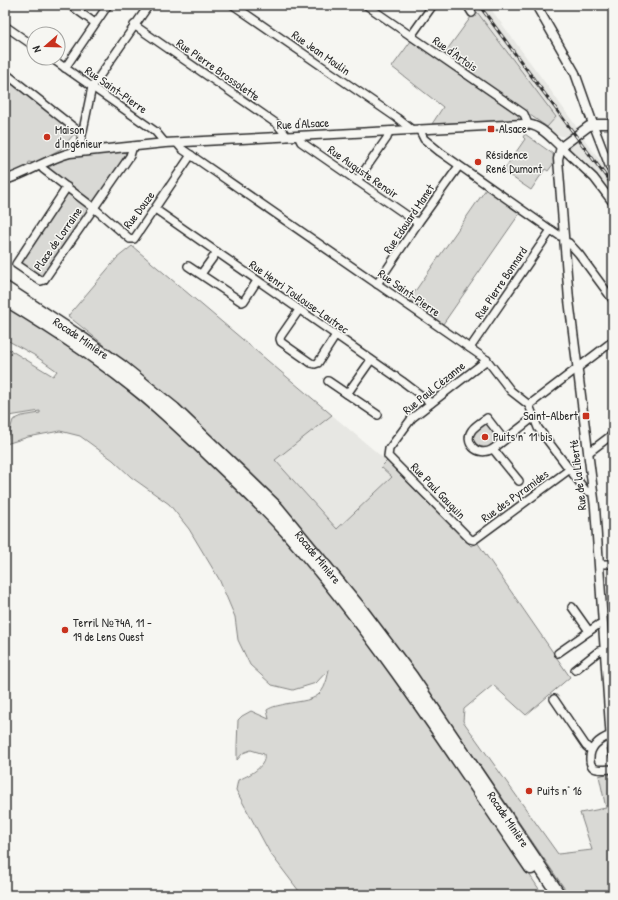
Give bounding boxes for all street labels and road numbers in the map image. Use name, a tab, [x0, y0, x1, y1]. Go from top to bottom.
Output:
street label: Rue Jean Moulin	[289, 26, 354, 79]
street label: Rue d'Artois	[429, 32, 481, 75]
street label: Rue Pierre Brossolette	[173, 34, 264, 105]
street label: Rue Saint-Pierre	[82, 62, 151, 117]
street label: Rue d'Alsace	[276, 114, 330, 133]
street label: Rue Auguste Renoir	[325, 141, 402, 202]
street label: Rue Edouard Manet	[379, 180, 439, 257]
street label: Rue Douze	[119, 187, 158, 232]
street label: Place de Lorraine	[29, 203, 86, 274]
street label: Rue Pierre Bonnard	[470, 243, 531, 322]
street label: Rue Henri Toulouse-Lautrec	[246, 256, 353, 338]
street label: Rue Saint-Pierre	[375, 265, 444, 320]
street label: Rocade Minière	[50, 313, 113, 363]
street label: Rue Paul Cézanne	[399, 357, 469, 418]
street label: Rue de la Liberté	[565, 439, 590, 511]
street label: Rue Paul Gauguin	[407, 459, 470, 523]
street label: Rue des Pyramides	[477, 465, 552, 526]
street label: Rocade Minière	[291, 527, 345, 587]
street label: Rocade Minière	[483, 788, 533, 851]

